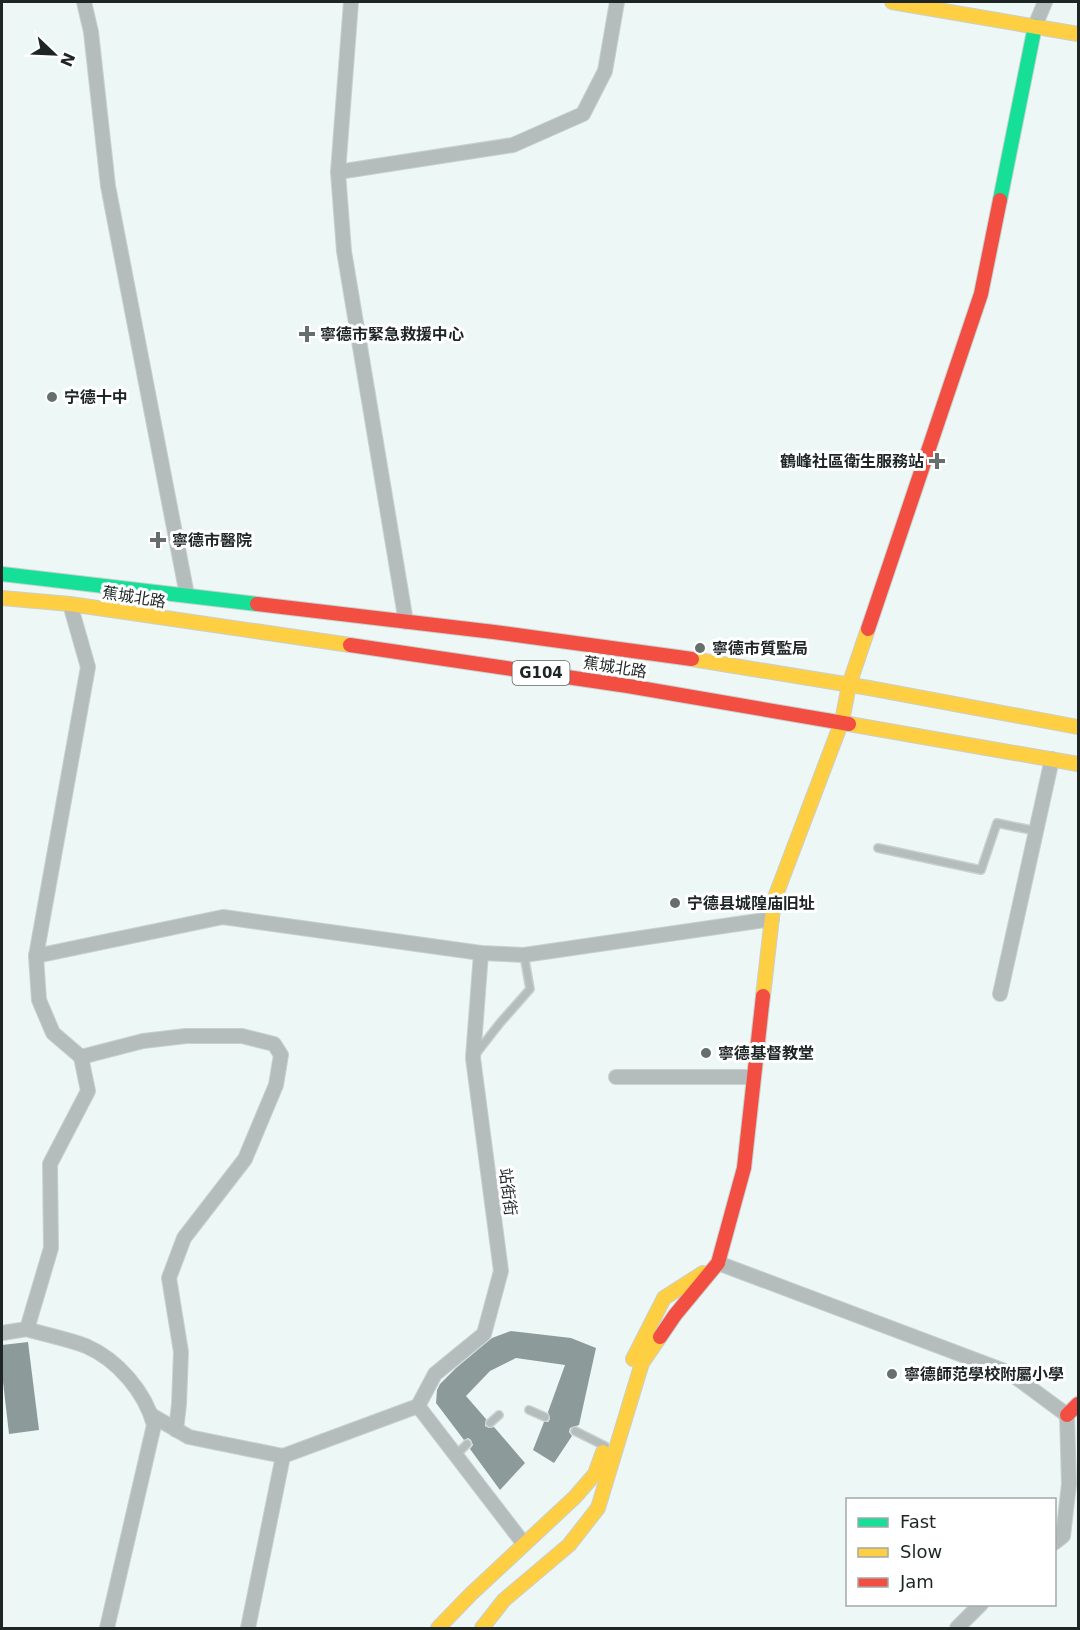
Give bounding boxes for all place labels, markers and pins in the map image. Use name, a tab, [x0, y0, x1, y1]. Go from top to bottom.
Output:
marker: 寧德市緊急救援中心	[298, 325, 316, 343]
place label: 寧德市緊急救援中心	[320, 325, 464, 344]
place label: 宁德十中	[64, 388, 128, 407]
marker: 宁德十中	[45, 390, 59, 404]
place label: 鶴峰社區衛生服務站	[780, 452, 924, 471]
marker: 鶴峰社區衛生服務站	[928, 452, 946, 470]
marker: 寧德市醫院	[149, 531, 167, 549]
place label: 寧德市醫院	[172, 531, 252, 550]
place label: 寧德市質監局	[712, 639, 808, 658]
marker: 寧德市質監局	[693, 641, 707, 655]
place label: 宁德县城隍庙旧址	[687, 894, 815, 913]
marker: 宁德县城隍庙旧址	[668, 896, 682, 910]
place label: 寧德基督教堂	[718, 1044, 814, 1063]
marker: 寧德基督教堂	[699, 1046, 713, 1060]
place label: 寧德師范學校附屬小學	[904, 1365, 1064, 1384]
marker: 寧德師范學校附屬小學	[885, 1367, 899, 1381]

